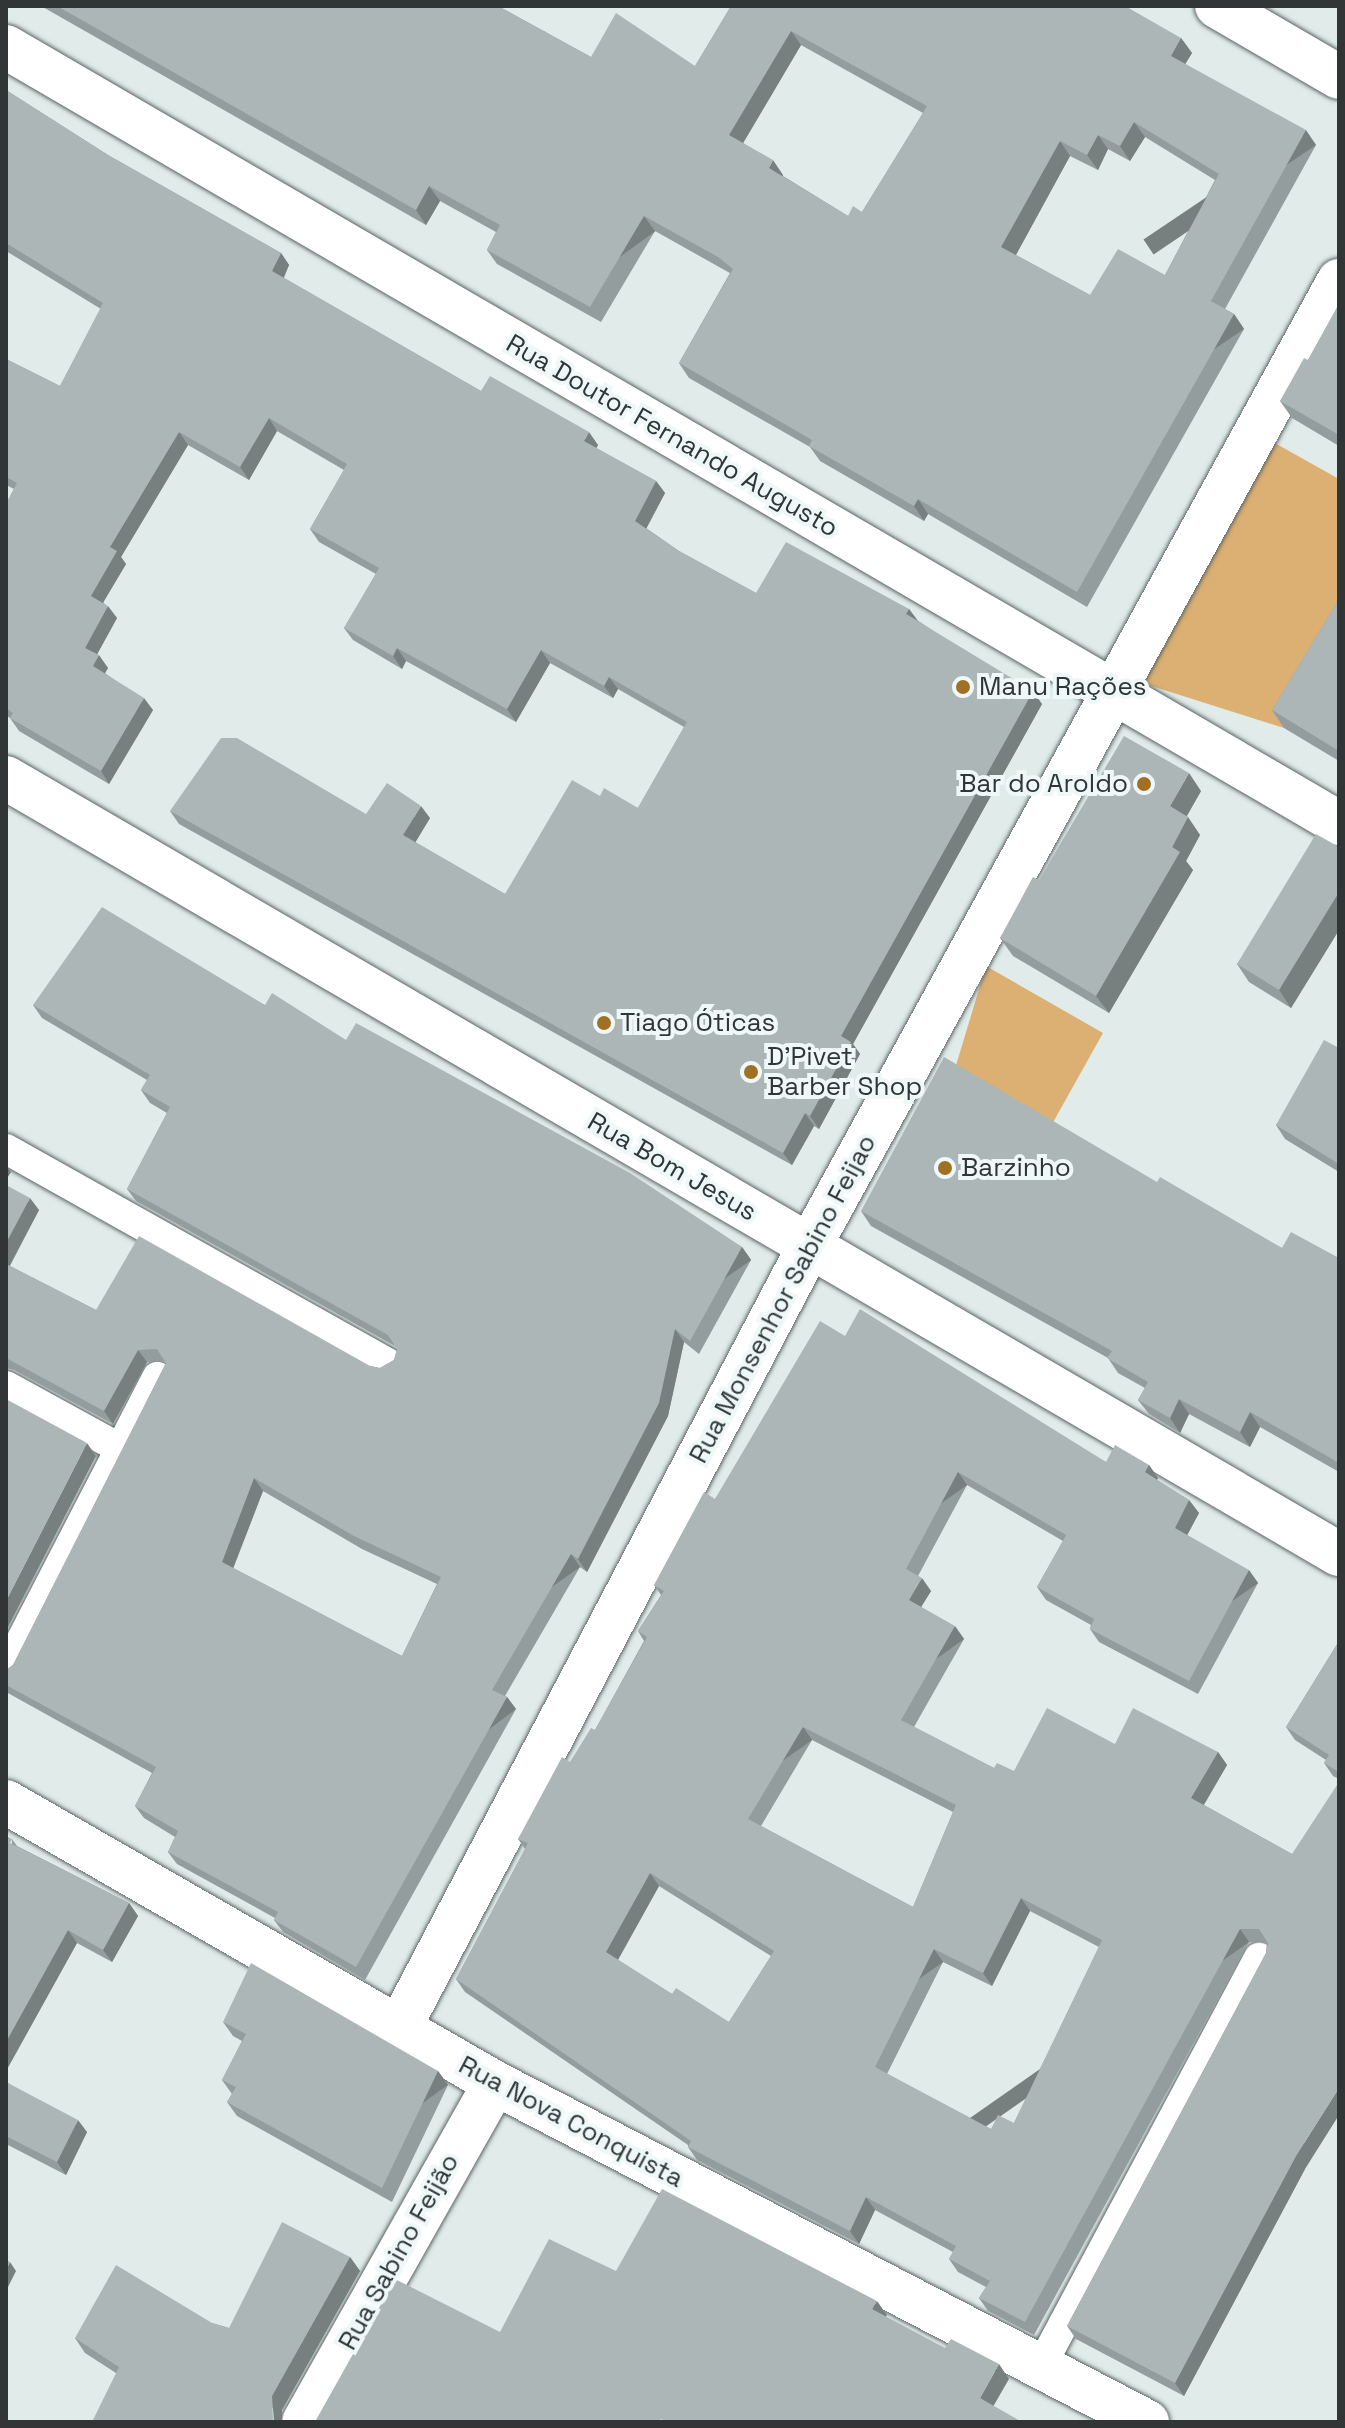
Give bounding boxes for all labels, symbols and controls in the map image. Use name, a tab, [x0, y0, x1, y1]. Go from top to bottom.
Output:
street label: Rua Doutor Fernando Augusto	[500, 328, 844, 544]
place label: Manu Rações	[979, 671, 1146, 703]
marker: Manu Rações	[954, 678, 972, 696]
place label: Bar do Aroldo	[959, 768, 1128, 800]
marker: Bar do Aroldo	[1135, 775, 1153, 793]
place label: Tiago Óticas	[620, 1007, 775, 1039]
marker: Tiago Óticas	[595, 1014, 613, 1032]
place label: D'Pivet Barber Shop	[767, 1041, 922, 1102]
marker: D'Pivet Barber Shop	[742, 1063, 760, 1081]
street label: Rua Bom Jesus	[582, 1106, 762, 1228]
street label: Rua Monsenhor Sabino Feijao	[683, 1129, 883, 1469]
place label: Barzinho	[961, 1152, 1071, 1184]
marker: Barzinho	[936, 1159, 954, 1177]
street label: Rua Nova Conquista	[453, 2050, 689, 2194]
street label: Rua Sabino Feijão	[332, 2149, 466, 2355]

